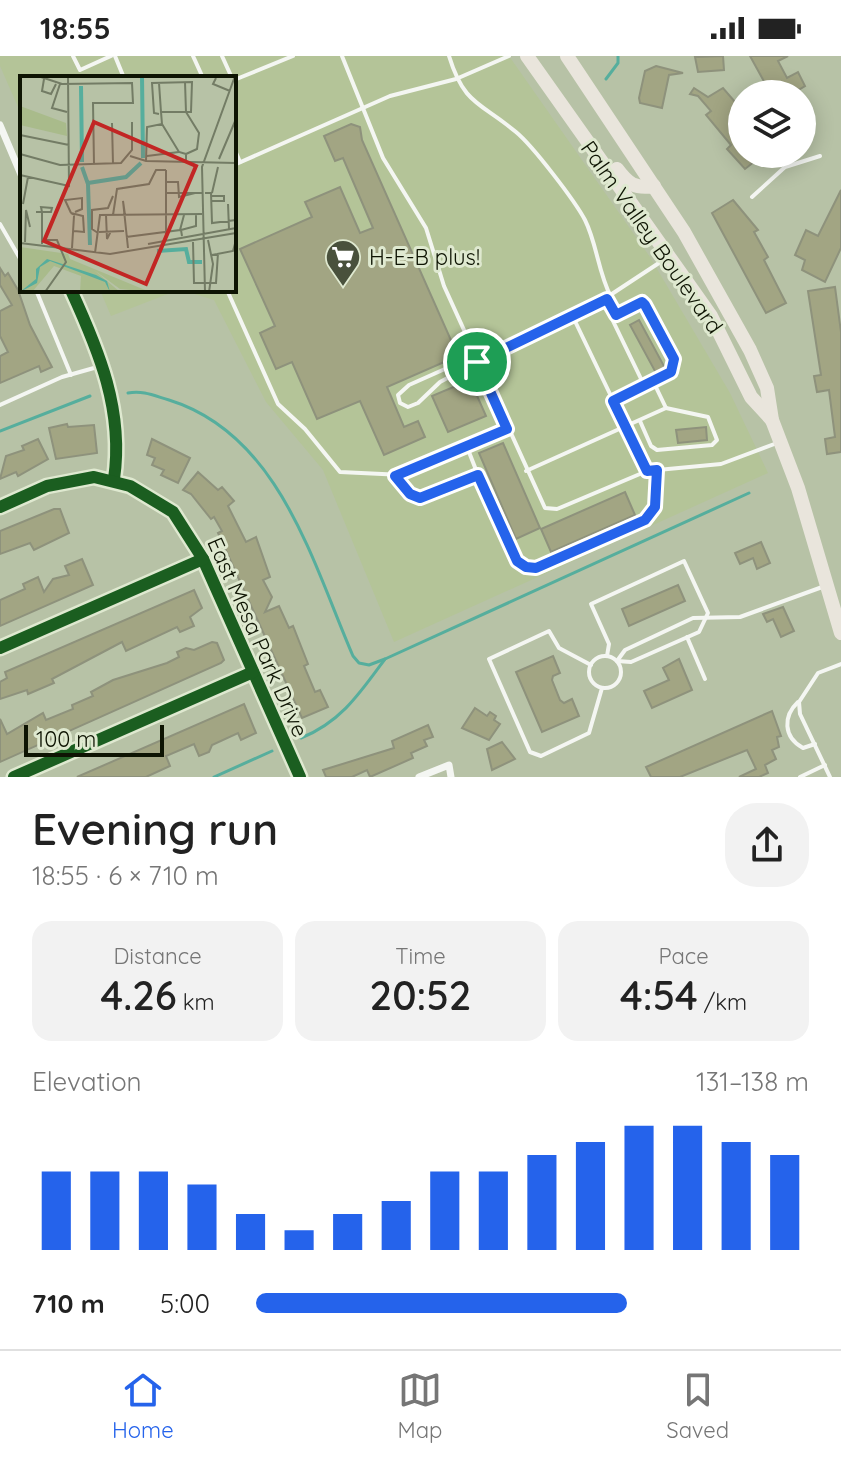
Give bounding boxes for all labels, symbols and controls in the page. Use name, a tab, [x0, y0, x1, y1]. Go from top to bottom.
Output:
text: 18:55	[40, 9, 111, 47]
inset map	[20, 76, 236, 292]
map controls	[728, 80, 816, 168]
button: layers	[728, 80, 816, 168]
street label: Palm Valley Boulevard	[575, 135, 729, 339]
supermarket icon: H-E-B plus!	[324, 238, 362, 288]
place label: H-E-B plus!	[369, 243, 480, 271]
pin	[443, 328, 511, 396]
icon: arrive	[455, 340, 499, 384]
street label: East Mesa Park Drive	[201, 533, 315, 741]
scale bar	[24, 721, 164, 757]
text: 100 m	[36, 725, 96, 753]
text: Evening run	[32, 801, 278, 856]
button: share	[725, 803, 809, 887]
text: 18:55 · 6 × 710 m	[32, 859, 219, 892]
text: Distance	[113, 942, 202, 970]
text: Time	[395, 942, 446, 970]
text: Pace	[658, 942, 709, 970]
text: 4.26	[100, 970, 177, 1020]
text: 20:52	[370, 970, 471, 1020]
text: 4:54	[620, 970, 698, 1020]
text: km	[177, 988, 215, 1016]
text: /km	[698, 988, 747, 1016]
text: Elevation	[32, 1065, 142, 1098]
text: 131–138 m	[696, 1065, 809, 1098]
text: 710 m	[32, 1287, 105, 1320]
text: 5:00	[160, 1287, 210, 1320]
tab: Home	[112, 1368, 174, 1444]
tab: Map	[398, 1368, 442, 1444]
tab: Saved	[666, 1368, 729, 1444]

